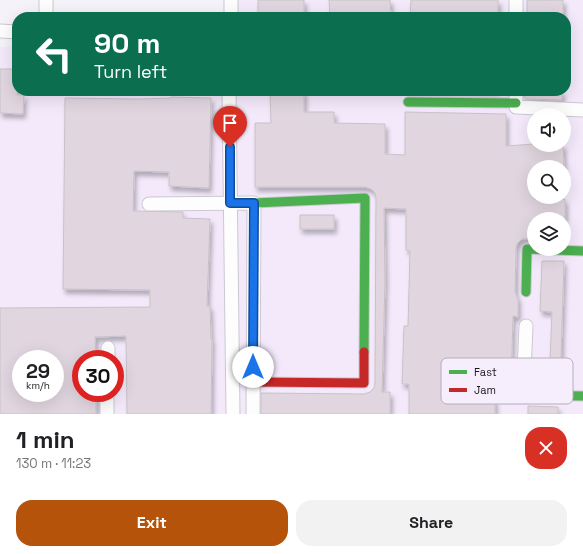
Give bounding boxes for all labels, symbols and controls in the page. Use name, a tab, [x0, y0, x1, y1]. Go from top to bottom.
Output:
text: 90 m	[94, 25, 160, 61]
icon: left	[28, 28, 80, 80]
text: Turn left	[94, 60, 167, 83]
pin	[213, 106, 247, 147]
map controls	[527, 108, 571, 256]
button: sound	[527, 108, 571, 152]
icon: arrive	[219, 112, 241, 134]
button: search	[527, 160, 571, 204]
button: layers	[527, 212, 571, 256]
position arrow	[232, 346, 274, 388]
speed limit sign: 30	[72, 350, 124, 402]
text: 29	[26, 358, 50, 384]
legend	[441, 358, 573, 404]
text: Fast	[474, 365, 497, 379]
text: km/h	[26, 379, 50, 392]
text: Jam	[474, 383, 496, 397]
text: 1 min	[16, 424, 75, 455]
button: close	[525, 427, 567, 469]
text: 130 m · 11:23	[16, 455, 91, 472]
button: Exit	[16, 500, 288, 546]
button: Share	[296, 500, 567, 546]

